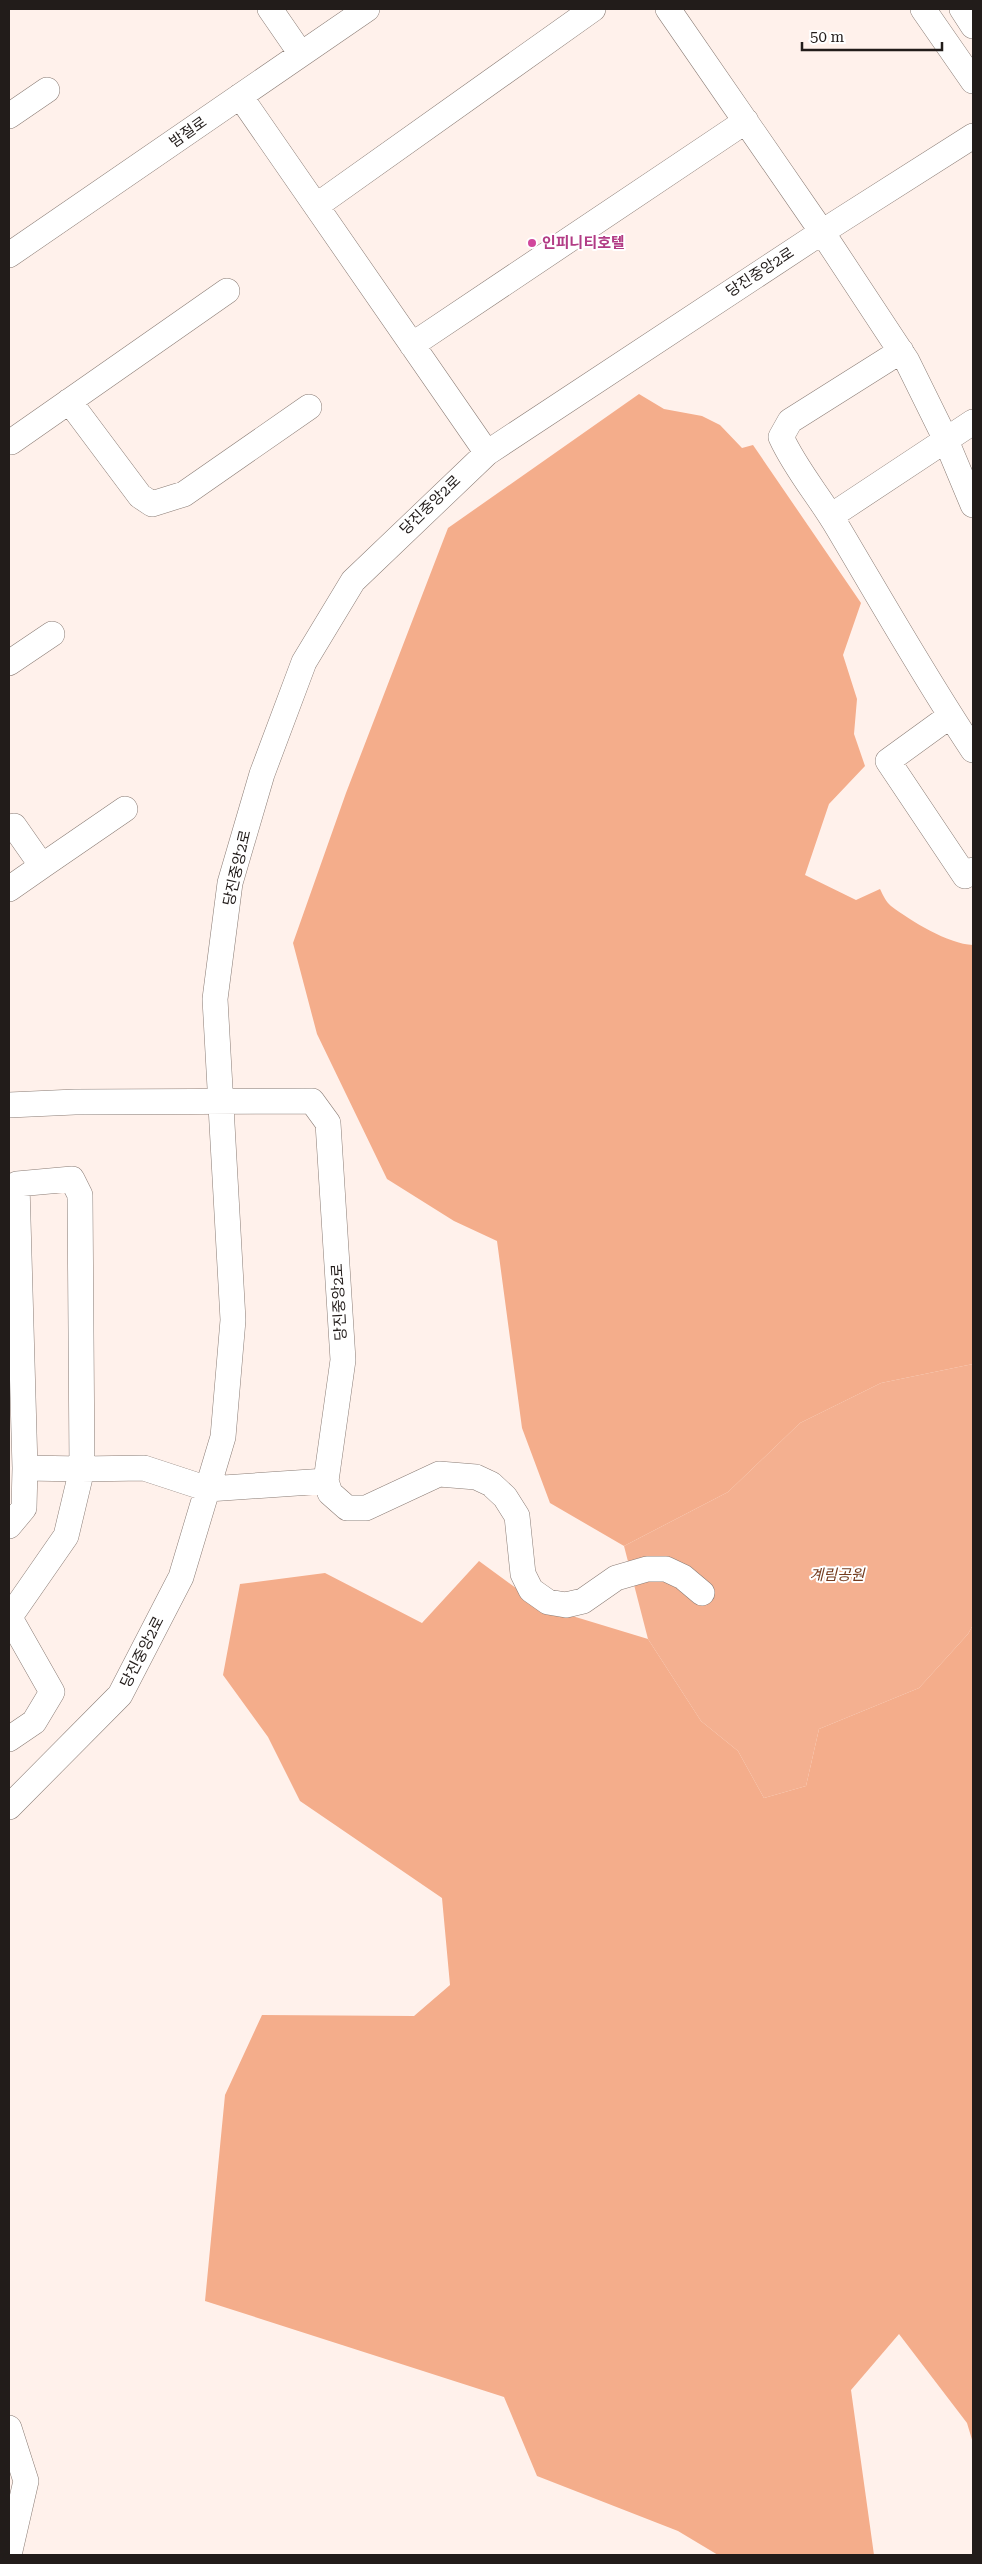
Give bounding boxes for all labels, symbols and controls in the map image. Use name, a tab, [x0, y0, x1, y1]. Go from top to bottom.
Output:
scale bar	[802, 20, 942, 52]
text: 50 m	[810, 28, 845, 46]
street label: 밤절로	[166, 113, 210, 151]
place label: 인피니티호텔	[542, 234, 625, 252]
marker: 인피니티호텔	[526, 237, 538, 249]
street label: 당진중앙2로	[723, 243, 797, 301]
street label: 당진중앙2로	[396, 472, 464, 538]
street label: 당진중앙2로	[220, 828, 254, 908]
street label: 당진중앙2로	[328, 1263, 350, 1341]
park label: 계림공원	[809, 1566, 866, 1584]
street label: 당진중앙2로	[116, 1613, 168, 1691]

